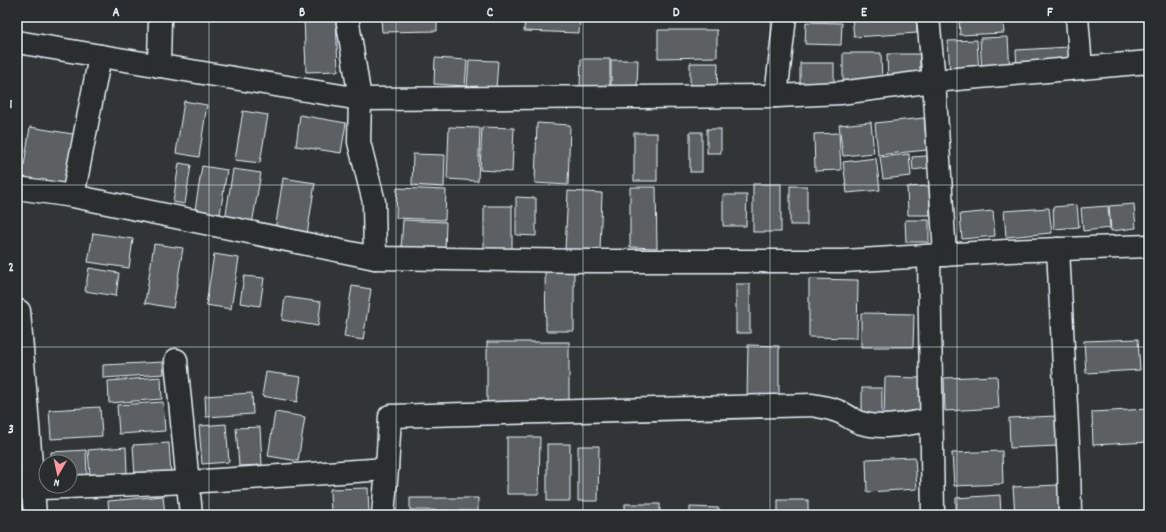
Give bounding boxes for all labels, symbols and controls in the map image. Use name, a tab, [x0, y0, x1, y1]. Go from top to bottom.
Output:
text: A	[112, 4, 120, 23]
text: B	[299, 4, 305, 23]
text: C	[487, 4, 494, 23]
text: D	[673, 4, 680, 23]
text: E	[861, 4, 868, 23]
text: F	[1047, 4, 1053, 23]
text: 1	[10, 96, 13, 115]
text: 2	[8, 259, 14, 278]
text: 3	[8, 421, 14, 440]
north arrow	[38, 454, 78, 494]
text: N	[52, 473, 61, 490]

